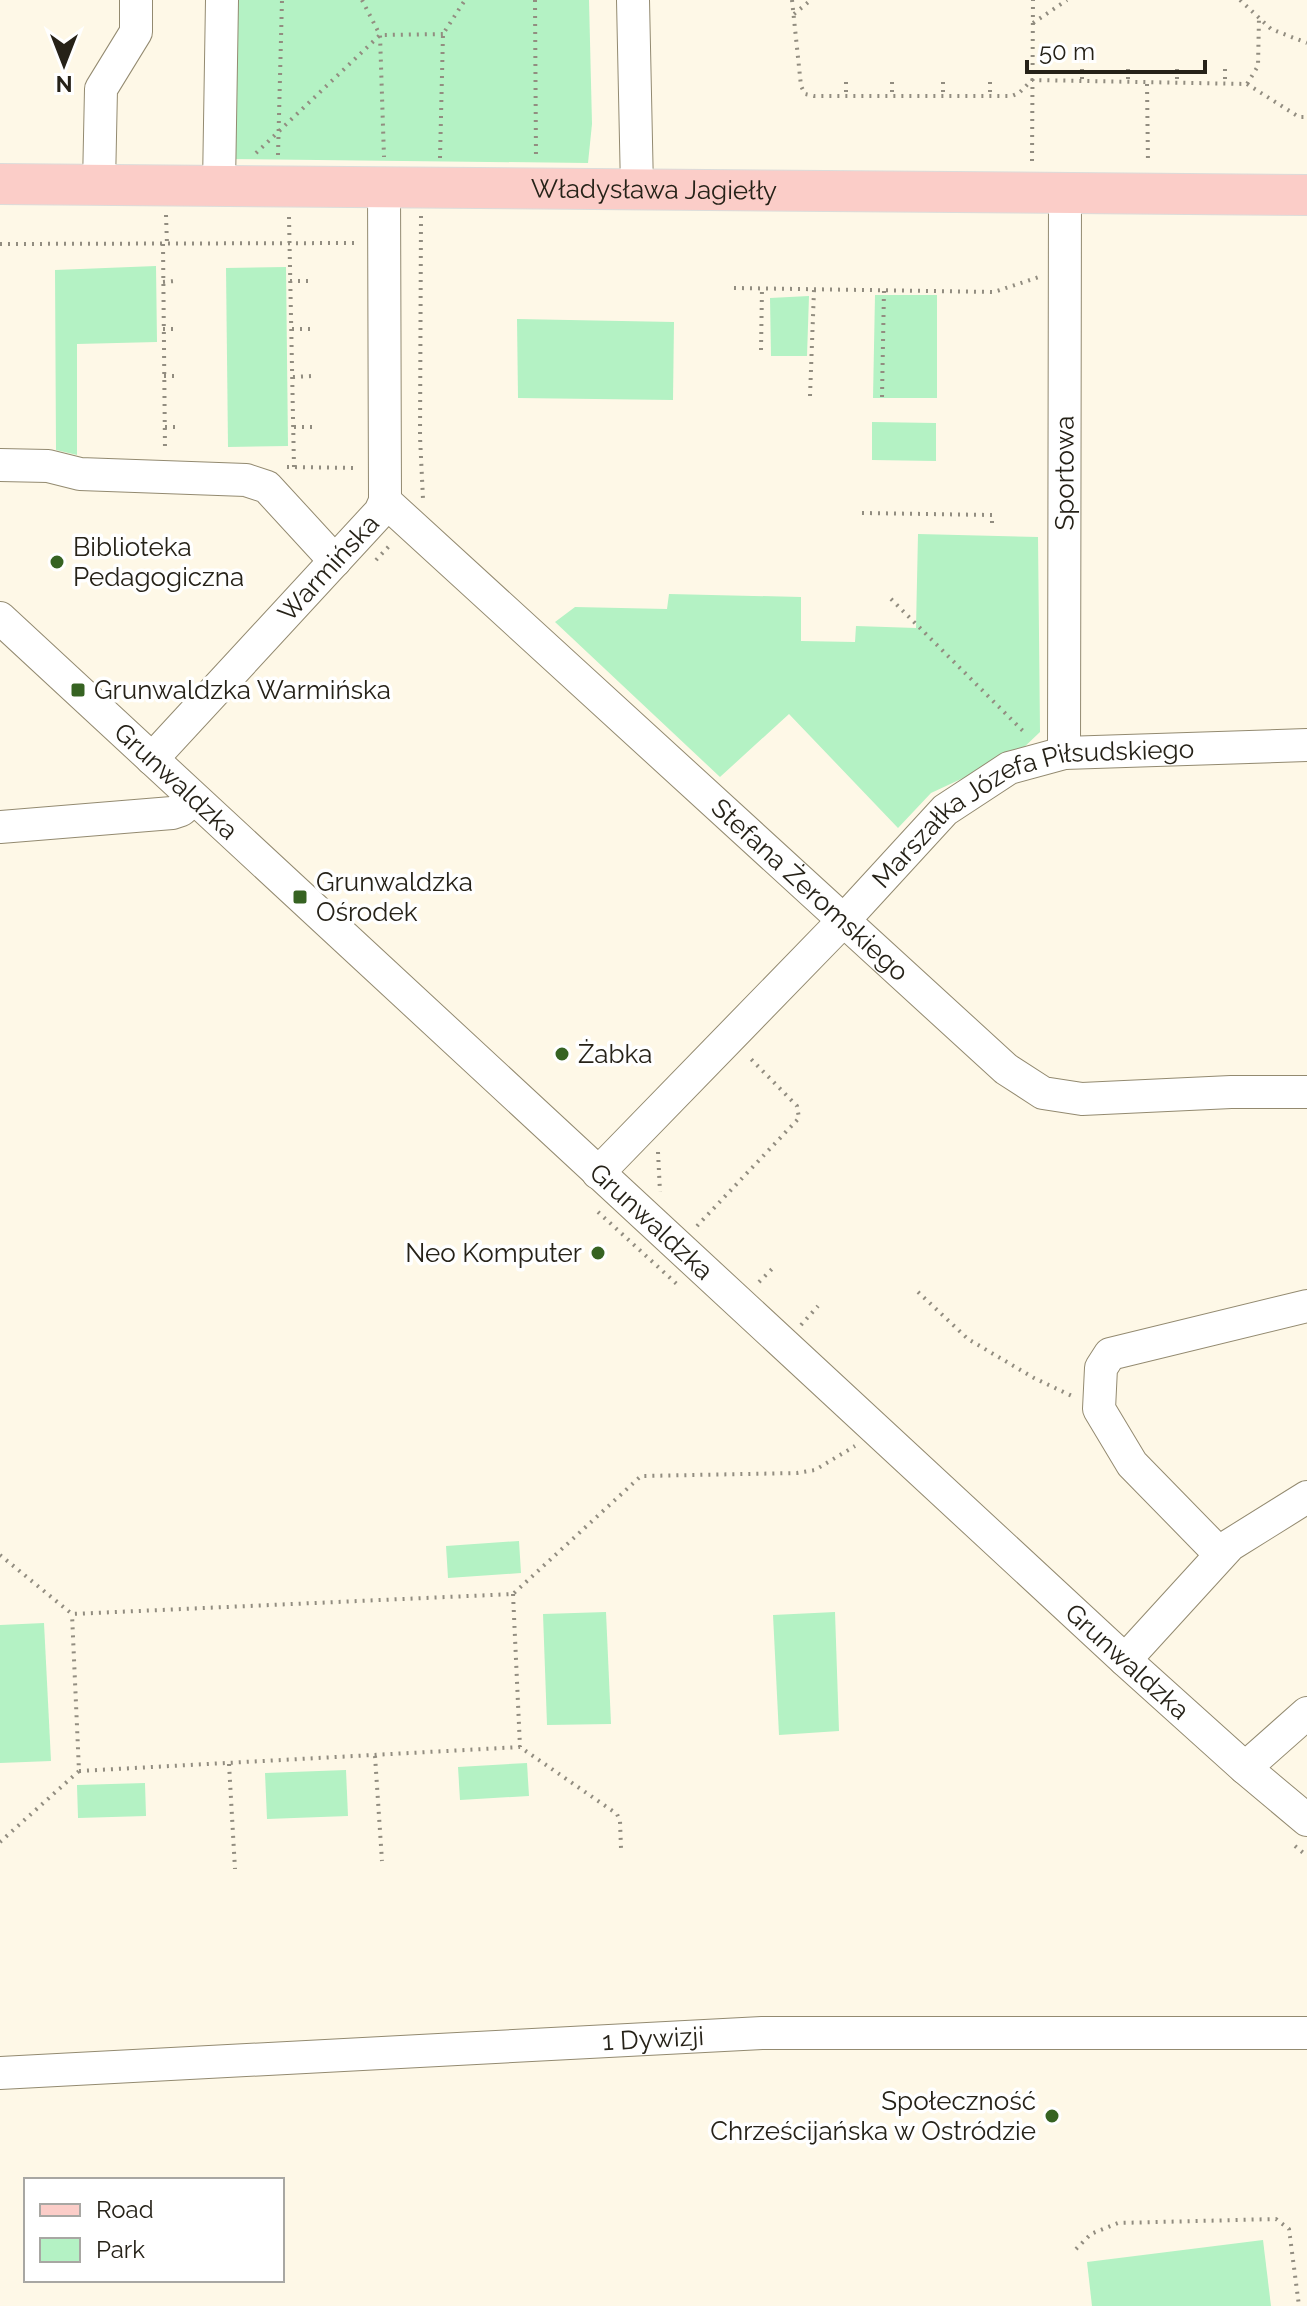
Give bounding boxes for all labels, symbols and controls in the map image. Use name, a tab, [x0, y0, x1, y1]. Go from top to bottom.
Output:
north arrow	[24, 24, 104, 104]
scale bar	[1027, 24, 1205, 74]
text: 50 m	[1039, 37, 1095, 66]
text: N	[56, 71, 72, 97]
street label: Władysława Jagiełły	[531, 173, 777, 206]
street label: Sportowa	[1049, 416, 1080, 530]
street label: Warmińska	[272, 508, 385, 627]
place label: Biblioteka Pedagogiczna	[73, 532, 244, 592]
marker: Biblioteka Pedagogiczna	[48, 553, 66, 571]
place label: Grunwaldzka Warmińska	[94, 675, 391, 705]
marker: Grunwaldzka Warmińska	[69, 681, 87, 699]
street label: Grunwaldzka	[108, 717, 244, 845]
street label: Marszałka Józefa Piłsudskiego	[866, 734, 1195, 894]
street label: Stefana Żeromskiego	[705, 792, 915, 987]
place label: Grunwaldzka Ośrodek	[316, 867, 473, 927]
marker: Grunwaldzka Ośrodek	[291, 888, 309, 906]
place label: Żabka	[578, 1039, 652, 1069]
marker: Żabka	[553, 1045, 571, 1063]
street label: Grunwaldzka	[584, 1157, 719, 1286]
place label: Neo Komputer	[405, 1238, 582, 1268]
marker: Neo Komputer	[589, 1244, 607, 1262]
street label: Grunwaldzka	[1059, 1597, 1195, 1725]
street label: 1 Dywizji	[602, 2021, 705, 2056]
place label: Społeczność Chrześcijańska w Ostródzie	[710, 2086, 1036, 2146]
marker: Społeczność Chrześcijańska w Ostródzie	[1043, 2107, 1061, 2125]
legend	[24, 2178, 284, 2282]
text: Road	[96, 2195, 154, 2224]
text: Park	[96, 2235, 145, 2264]

